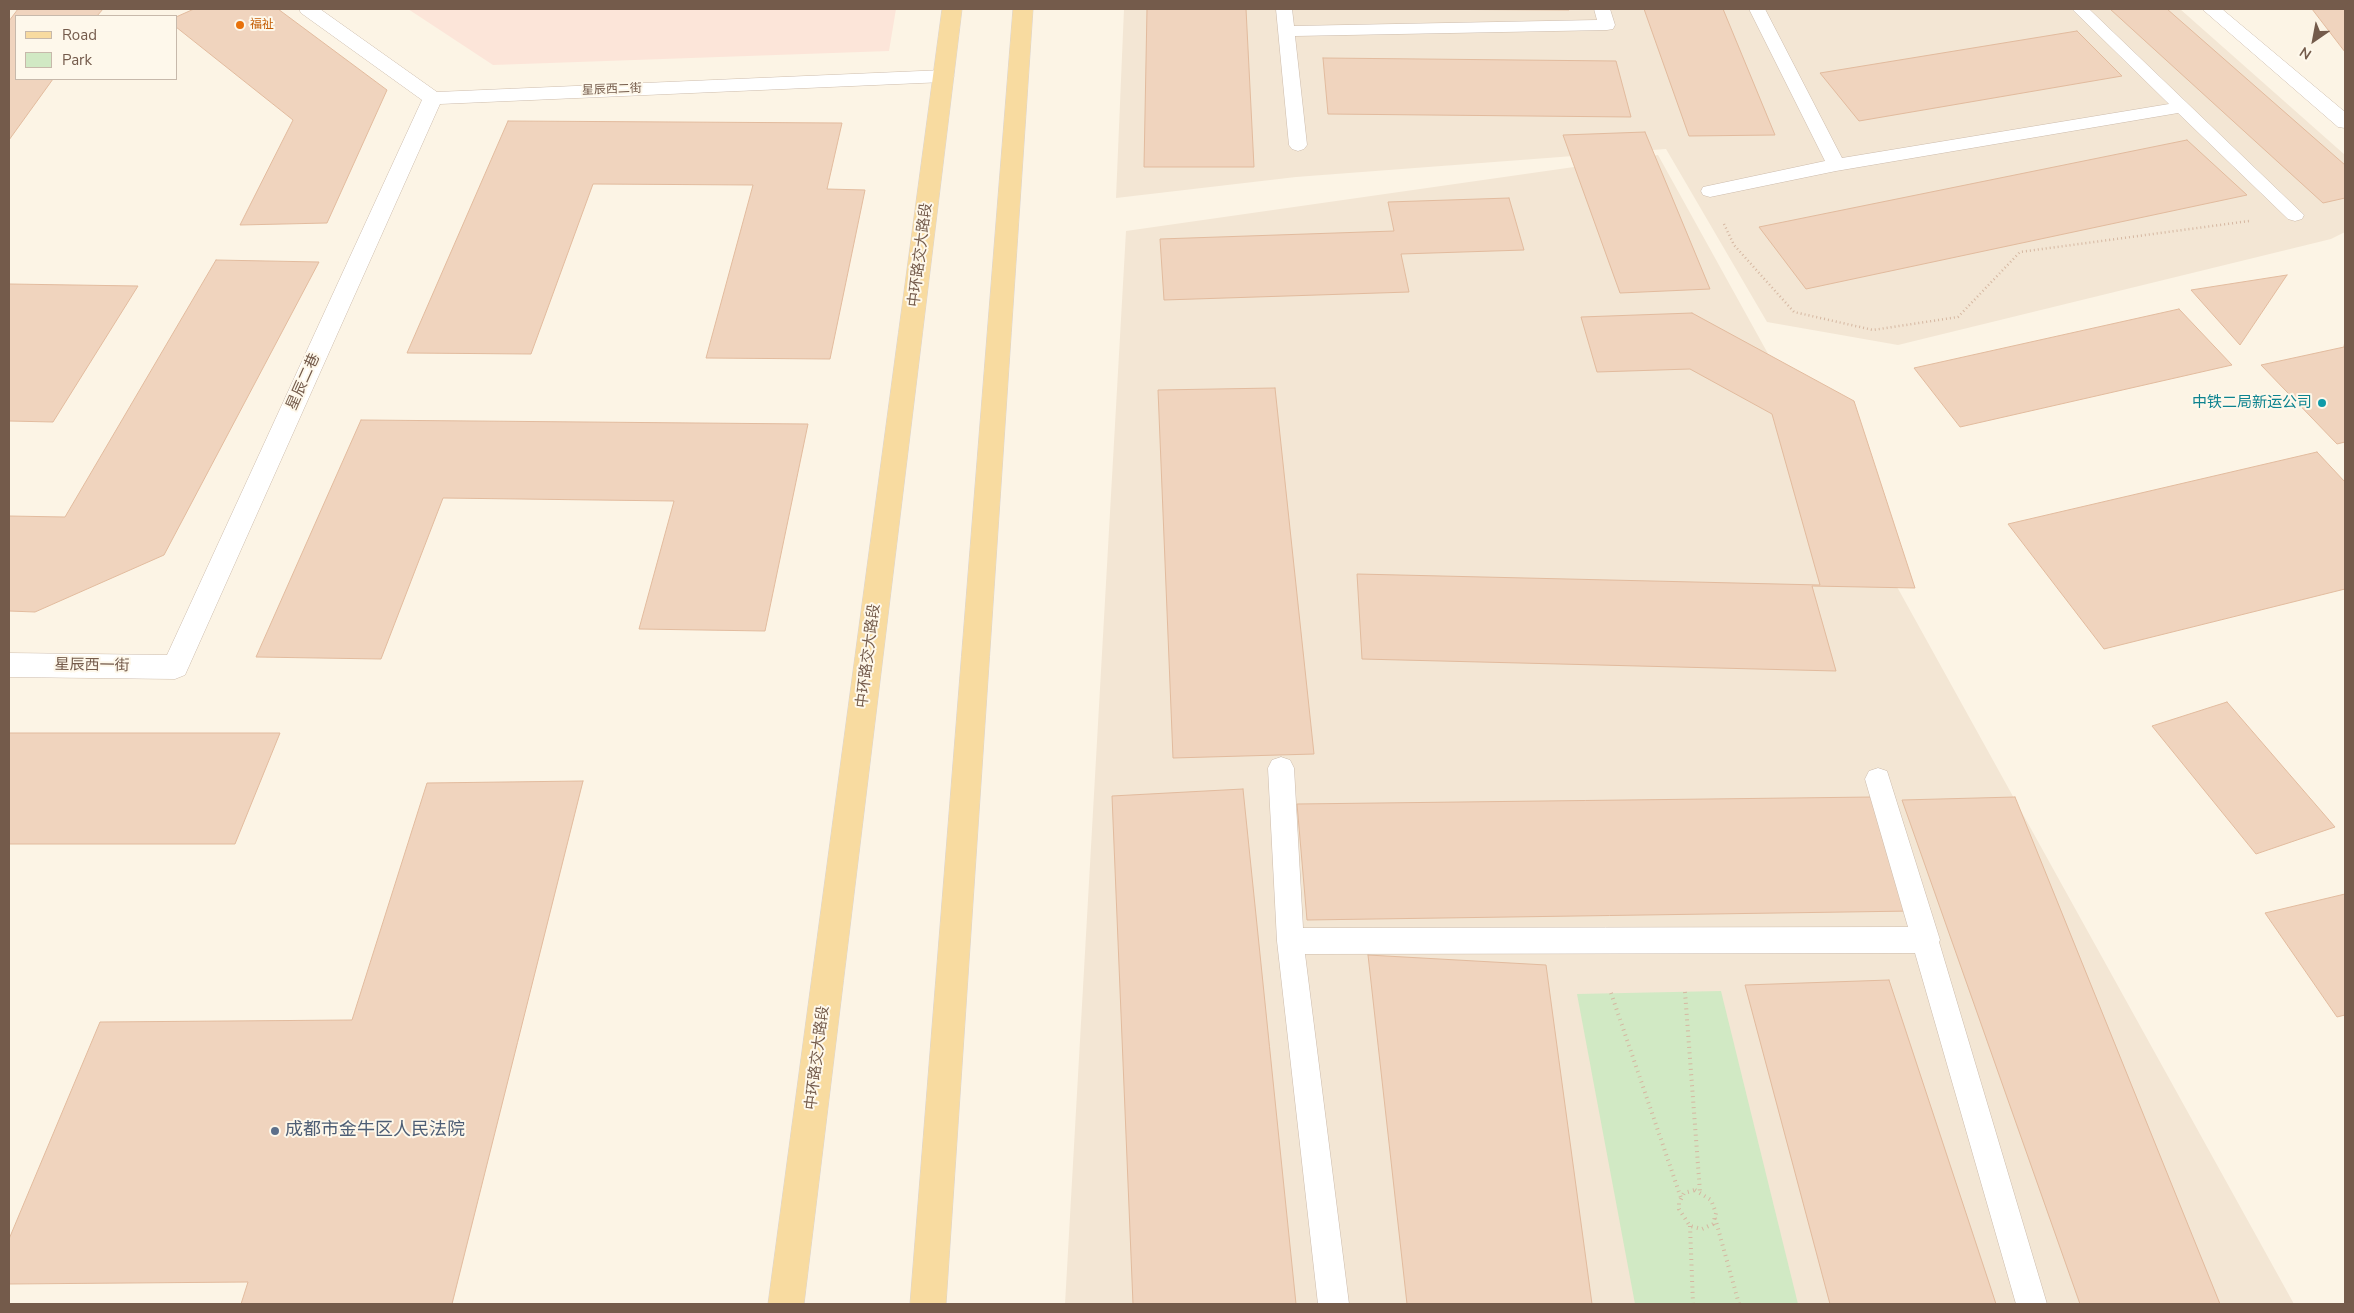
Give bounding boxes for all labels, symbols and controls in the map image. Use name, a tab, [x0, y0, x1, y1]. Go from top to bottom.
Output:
legend	[15, 15, 178, 80]
north arrow	[2289, 15, 2339, 65]
place label: 福祉	[250, 18, 274, 32]
marker: 福祉	[234, 19, 246, 31]
text: Road	[62, 25, 97, 45]
text: N	[2296, 42, 2315, 64]
text: Park	[62, 50, 92, 70]
street label: 星辰西二街	[582, 82, 642, 98]
street label: 中环路交大路段	[906, 202, 936, 308]
street label: 星辰二巷	[284, 351, 324, 413]
place label: 中铁二局新运公司	[2192, 394, 2312, 412]
marker: 中铁二局新运公司	[2316, 397, 2328, 409]
street label: 中环路交大路段	[854, 603, 884, 709]
street label: 星辰西一街	[54, 656, 130, 676]
street label: 中环路交大路段	[803, 1005, 833, 1111]
place label: 成都市金牛区人民法院	[285, 1120, 465, 1142]
marker: 成都市金牛区人民法院	[269, 1125, 281, 1137]

